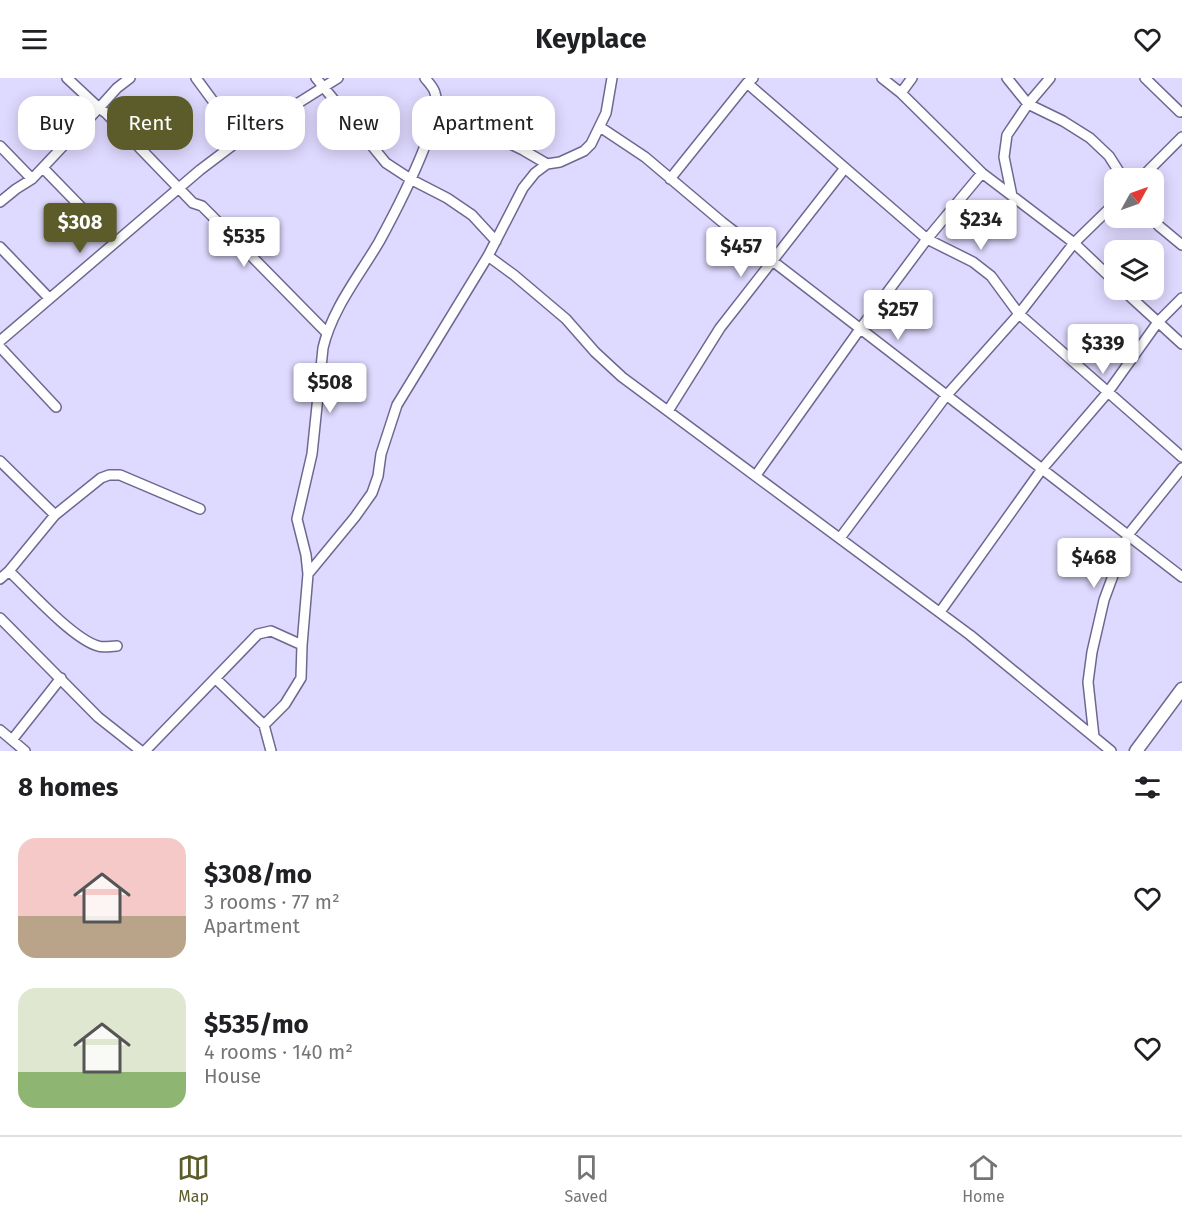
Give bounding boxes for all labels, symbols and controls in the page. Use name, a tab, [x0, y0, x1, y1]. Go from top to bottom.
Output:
icon: menu	[18, 23, 51, 56]
text: Keyplace	[535, 23, 647, 55]
icon: heart	[1131, 23, 1164, 56]
chip: Buy	[18, 96, 95, 150]
chip: Rent	[107, 96, 193, 150]
chip: Filters	[205, 96, 305, 150]
chip: New	[317, 96, 400, 150]
chip: Apartment	[412, 96, 555, 150]
north arrow	[1104, 168, 1164, 228]
map controls	[1104, 168, 1164, 300]
pin: $234	[945, 200, 1017, 251]
pin: $308	[44, 203, 116, 254]
text: $234	[960, 207, 1002, 231]
text: $308	[58, 210, 102, 234]
pin: $535	[208, 217, 280, 268]
text: $535	[223, 224, 265, 248]
pin: $457	[705, 227, 777, 278]
text: $457	[720, 234, 762, 258]
button: layers	[1104, 240, 1164, 300]
pin: $257	[862, 290, 934, 341]
text: $257	[878, 297, 918, 321]
pin: $339	[1067, 324, 1139, 375]
text: $339	[1082, 331, 1124, 355]
pin: $508	[294, 363, 366, 414]
text: $508	[307, 370, 353, 394]
pin: $468	[1058, 538, 1130, 589]
text: $468	[1071, 545, 1117, 569]
icon: filters	[1131, 771, 1164, 804]
text: 8 homes	[18, 772, 118, 803]
text: $308/mo	[204, 859, 312, 890]
icon: home	[66, 862, 138, 934]
icon: heart	[1131, 882, 1164, 915]
text: 3 rooms · 77 m²	[204, 890, 340, 914]
text: Apartment	[204, 914, 300, 938]
text: $535/mo	[204, 1009, 309, 1040]
icon: home	[66, 1012, 138, 1084]
icon: heart	[1131, 1032, 1164, 1065]
text: 4 rooms · 140 m²	[204, 1040, 353, 1064]
text: House	[204, 1064, 261, 1088]
tab: Map	[177, 1151, 210, 1206]
tab: Saved	[565, 1151, 608, 1206]
tab: Home	[962, 1151, 1005, 1206]

